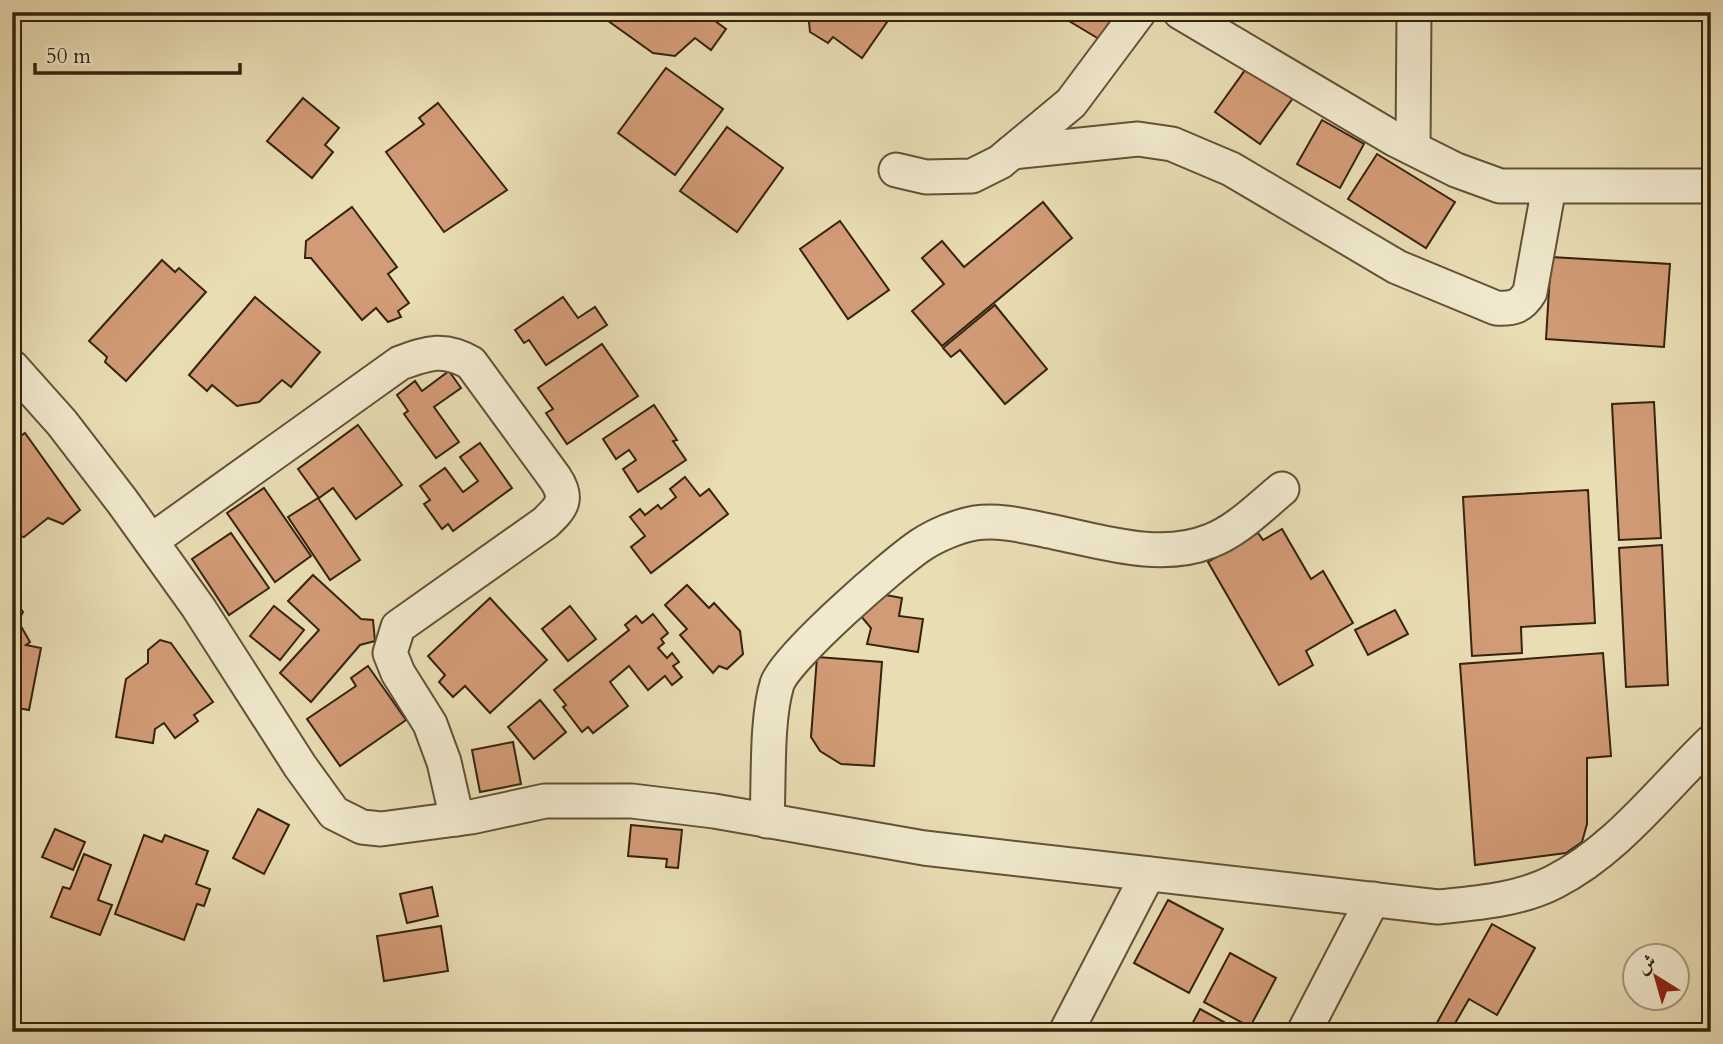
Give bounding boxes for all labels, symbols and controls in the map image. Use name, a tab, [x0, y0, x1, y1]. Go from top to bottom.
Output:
scale bar	[35, 32, 240, 76]
text: 50 m	[46, 42, 91, 71]
north arrow	[1622, 942, 1692, 1012]
text: ش	[1631, 948, 1662, 980]

